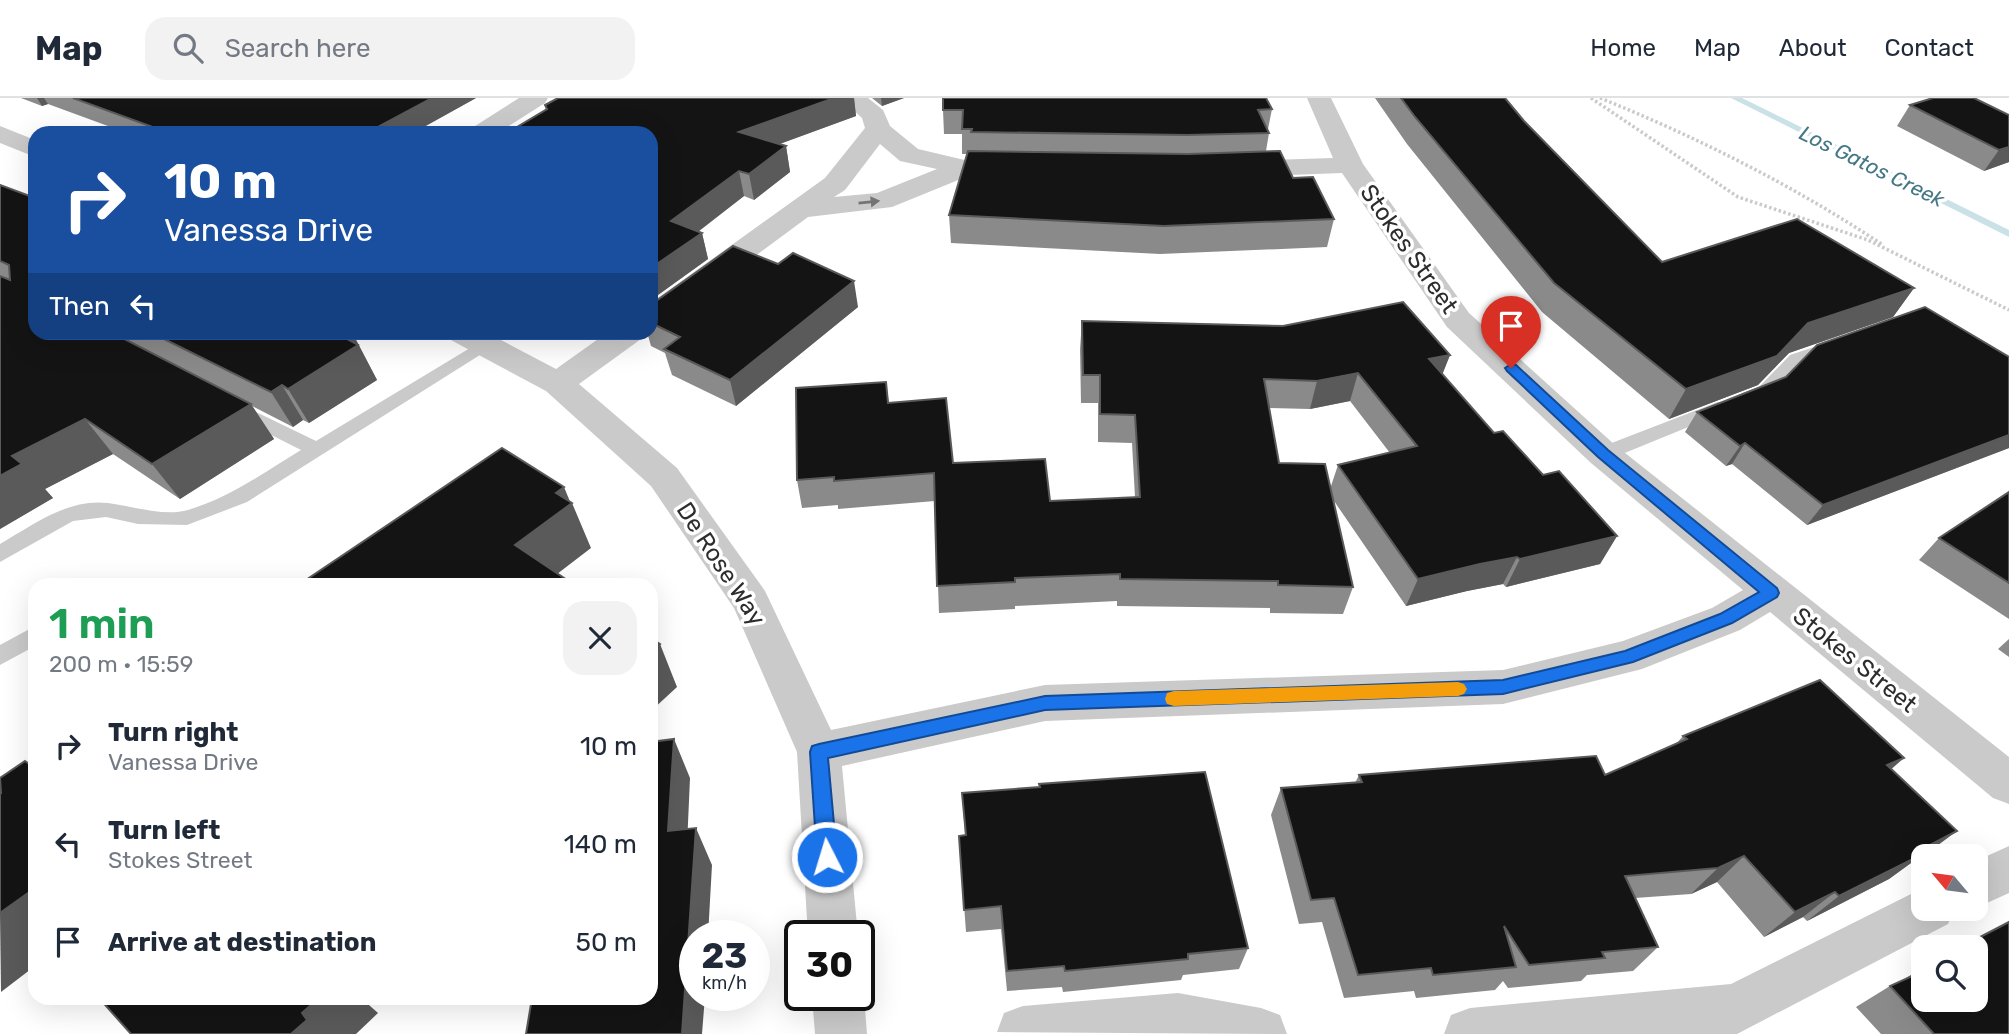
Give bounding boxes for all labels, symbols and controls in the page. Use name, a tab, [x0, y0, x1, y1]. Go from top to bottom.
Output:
search box	[145, 17, 635, 80]
text: Map	[35, 29, 103, 68]
icon: search	[169, 29, 207, 67]
text: Search here	[225, 33, 370, 64]
text: Home	[1590, 34, 1656, 62]
text: Map	[1694, 34, 1741, 62]
text: About	[1779, 34, 1847, 62]
text: Contact	[1885, 34, 1974, 62]
water label: Los Gatos Creek	[1795, 120, 1950, 212]
text: 10 m	[164, 152, 277, 210]
icon: right	[49, 154, 140, 245]
street label: Stokes Street	[1354, 179, 1464, 319]
one-way arrow	[858, 196, 880, 207]
text: Vanessa Drive	[164, 211, 373, 249]
icon: left	[124, 287, 162, 325]
text: Then	[49, 291, 110, 322]
pin	[1481, 296, 1541, 368]
icon: arrive	[1492, 307, 1530, 345]
street label: De Rose Way	[671, 497, 771, 631]
text: 1 min	[49, 599, 155, 649]
button: close	[563, 601, 637, 675]
street label: Stokes Street	[1788, 602, 1922, 718]
text: 200 m · 15:59	[49, 650, 193, 678]
text: Turn right	[108, 717, 238, 748]
icon: right	[49, 727, 87, 765]
text: 10 m	[580, 731, 637, 762]
text: Vanessa Drive	[108, 748, 258, 776]
text: Turn left	[108, 815, 220, 846]
position arrow	[790, 820, 864, 894]
icon: left	[49, 825, 87, 863]
text: 140 m	[564, 829, 637, 860]
north arrow	[1911, 844, 1988, 920]
map controls	[1911, 844, 1988, 1012]
text: Stokes Street	[108, 846, 253, 874]
speed limit sign: 30	[784, 920, 875, 1011]
icon: arrive	[49, 923, 87, 961]
text: Arrive at destination	[108, 927, 376, 958]
text: 50 m	[576, 927, 637, 958]
text: 23	[702, 935, 747, 977]
button: search	[1911, 935, 1988, 1012]
text: km/h	[702, 972, 747, 994]

